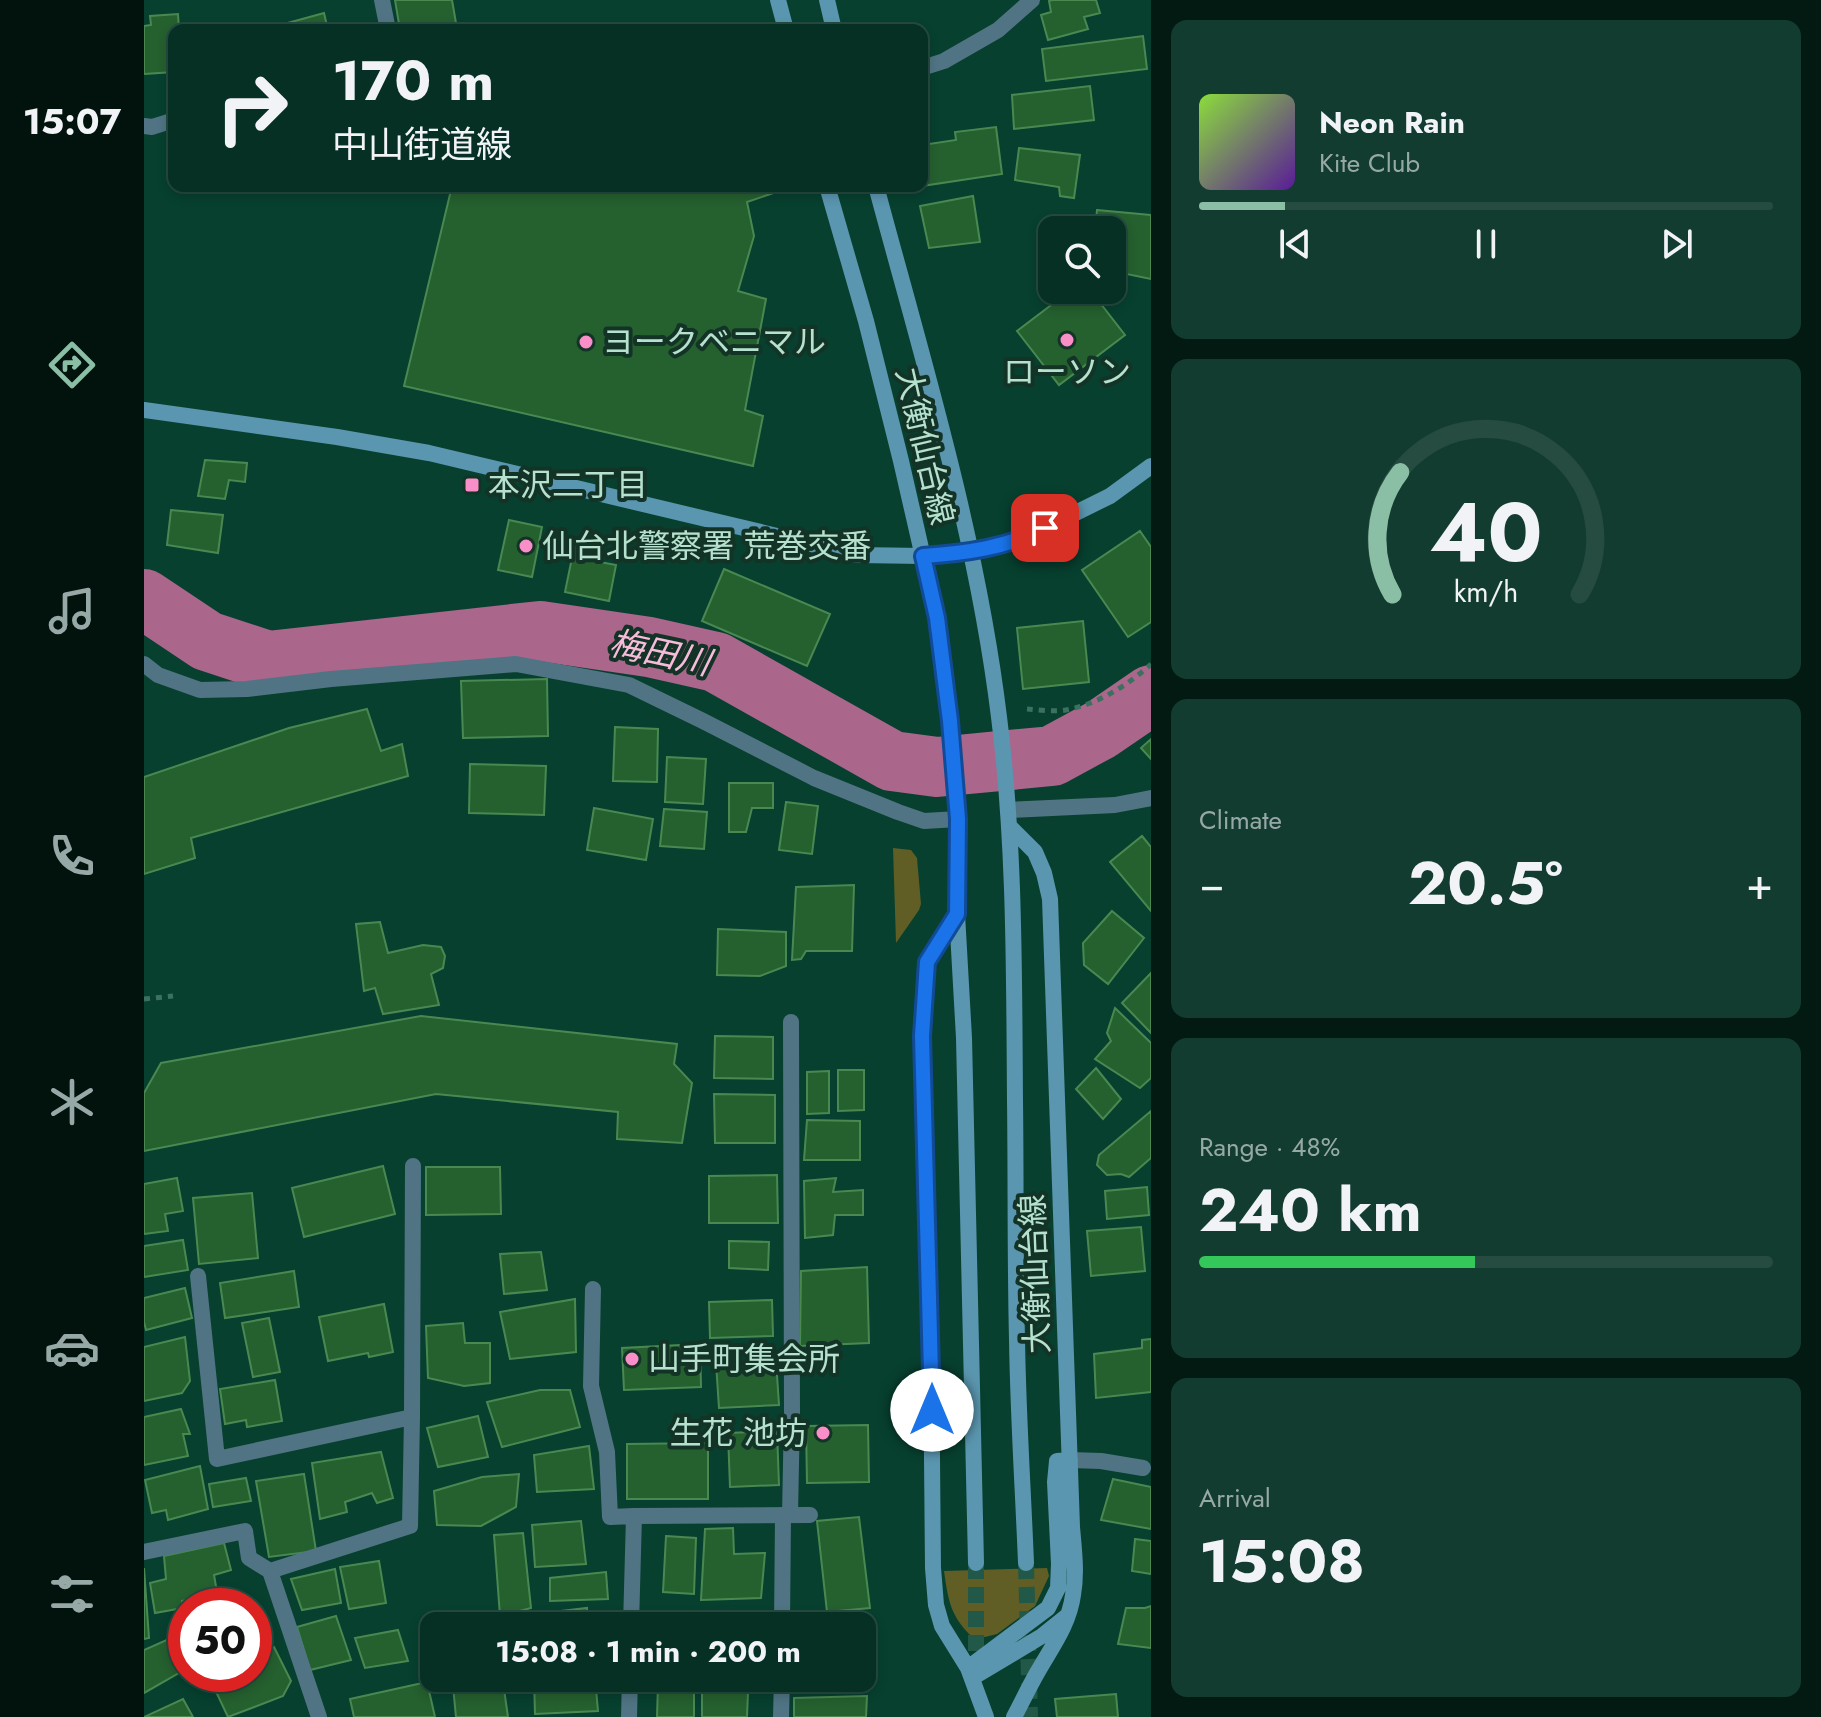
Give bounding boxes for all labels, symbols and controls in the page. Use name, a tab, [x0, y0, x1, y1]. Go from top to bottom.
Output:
text: 170 m	[332, 40, 494, 121]
icon: right	[200, 56, 304, 160]
text: 15:07	[23, 95, 121, 147]
text: Neon Rain	[1319, 101, 1465, 144]
text: 中山街道線	[332, 118, 512, 170]
text: Kite Club	[1319, 144, 1420, 182]
map controls	[1038, 216, 1126, 304]
button: search	[1038, 216, 1126, 304]
icon: previous	[1273, 222, 1317, 266]
icon: pause	[1464, 222, 1508, 266]
icon: next	[1655, 222, 1699, 266]
place label: ヨークベニマル	[602, 319, 826, 365]
marker: ローソン	[1058, 331, 1076, 349]
marker: ヨークベニマル	[577, 333, 595, 351]
icon: directions	[44, 337, 100, 393]
place label: ローソン	[1003, 349, 1131, 395]
street label: 大衡仙台線	[885, 363, 965, 529]
place label: 本沢二丁目	[488, 462, 648, 508]
text: 40	[1429, 472, 1543, 592]
marker: 本沢二丁目	[463, 476, 481, 494]
pin	[1011, 494, 1079, 562]
icon: arrive	[1023, 506, 1067, 550]
place label: 仙台北警察署 荒巻交番	[542, 523, 872, 569]
marker: 仙台北警察署 荒巻交番	[517, 537, 535, 555]
text: km/h	[1454, 571, 1518, 613]
icon: music	[44, 583, 100, 639]
water label: 梅田川	[605, 618, 718, 688]
text: Climate	[1199, 801, 1282, 839]
icon: phone	[44, 828, 100, 884]
text: 20.5°	[1408, 840, 1563, 927]
text: −	[1199, 852, 1225, 916]
text: +	[1746, 852, 1773, 916]
icon: climate	[44, 1074, 100, 1130]
text: Range · 48%	[1199, 1128, 1340, 1166]
text: 240 km	[1199, 1167, 1422, 1254]
street label: 大衡仙台線	[1009, 1193, 1061, 1355]
icon: car	[44, 1320, 100, 1376]
place label: 山手町集会所	[648, 1336, 840, 1382]
marker: 山手町集会所	[623, 1350, 641, 1368]
position arrow	[890, 1368, 974, 1452]
place label: 生花 池坊	[669, 1410, 807, 1456]
marker: 生花 池坊	[814, 1424, 832, 1442]
text: Arrival	[1199, 1479, 1271, 1517]
text: 15:08	[1199, 1518, 1365, 1605]
icon: filters	[44, 1566, 100, 1622]
speed limit sign: 50	[168, 1588, 272, 1692]
text: 15:08 · 1 min · 200 m	[495, 1630, 801, 1673]

